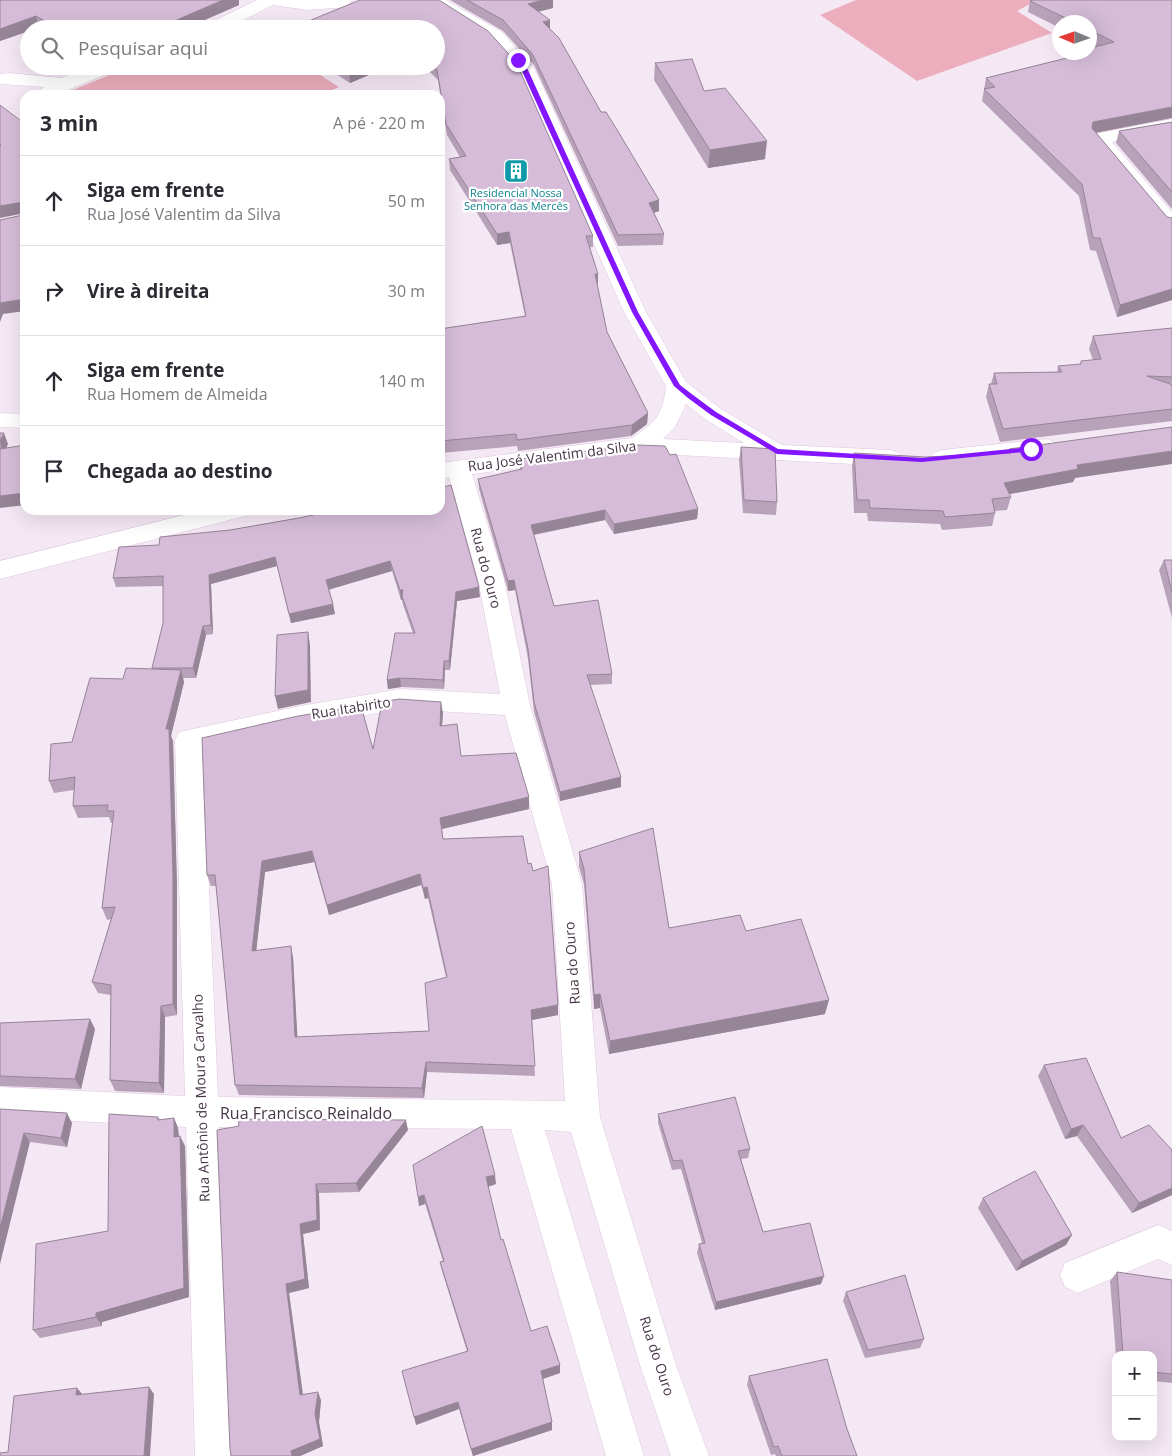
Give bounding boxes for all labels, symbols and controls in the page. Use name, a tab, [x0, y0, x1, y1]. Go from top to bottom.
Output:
north arrow	[1052, 15, 1097, 60]
search box	[20, 20, 445, 75]
icon: search	[38, 34, 66, 62]
text: Pesquisar aqui	[78, 35, 208, 61]
route end	[507, 49, 530, 72]
text: 3 min	[40, 109, 98, 137]
text: A pé · 220 m	[333, 112, 425, 134]
building icon: Residencial Nossa Senhora das Mercês	[503, 158, 529, 184]
text: Siga em frente	[87, 177, 224, 203]
place label: Residencial Nossa Senhora das Mercês	[464, 185, 568, 213]
icon: ahead	[40, 187, 68, 215]
text: 50 m	[388, 190, 425, 212]
text: Rua José Valentim da Silva	[87, 203, 281, 225]
icon: right	[40, 277, 68, 305]
text: Vire à direita	[87, 278, 210, 304]
text: 30 m	[388, 280, 425, 302]
text: Siga em frente	[87, 357, 224, 383]
icon: ahead	[40, 367, 68, 395]
text: 140 m	[379, 370, 425, 392]
text: Rua Homem de Almeida	[87, 383, 268, 405]
street label: Rua José Valentim da Silva	[467, 436, 637, 475]
route start	[1020, 438, 1043, 461]
icon: arrive	[40, 457, 68, 485]
text: Chegada ao destino	[87, 458, 273, 484]
street label: Rua do Ouro	[467, 525, 506, 610]
street label: Rua Itabirito	[310, 692, 392, 723]
street label: Rua do Ouro	[559, 921, 584, 1005]
street label: Rua Antônio de Moura Carvalho	[187, 994, 214, 1202]
street label: Rua Francisco Reinaldo	[220, 1102, 392, 1124]
street label: Rua do Ouro	[636, 1313, 679, 1398]
map controls	[1112, 1351, 1157, 1441]
button: +	[1112, 1351, 1157, 1396]
button: −	[1112, 1396, 1157, 1441]

